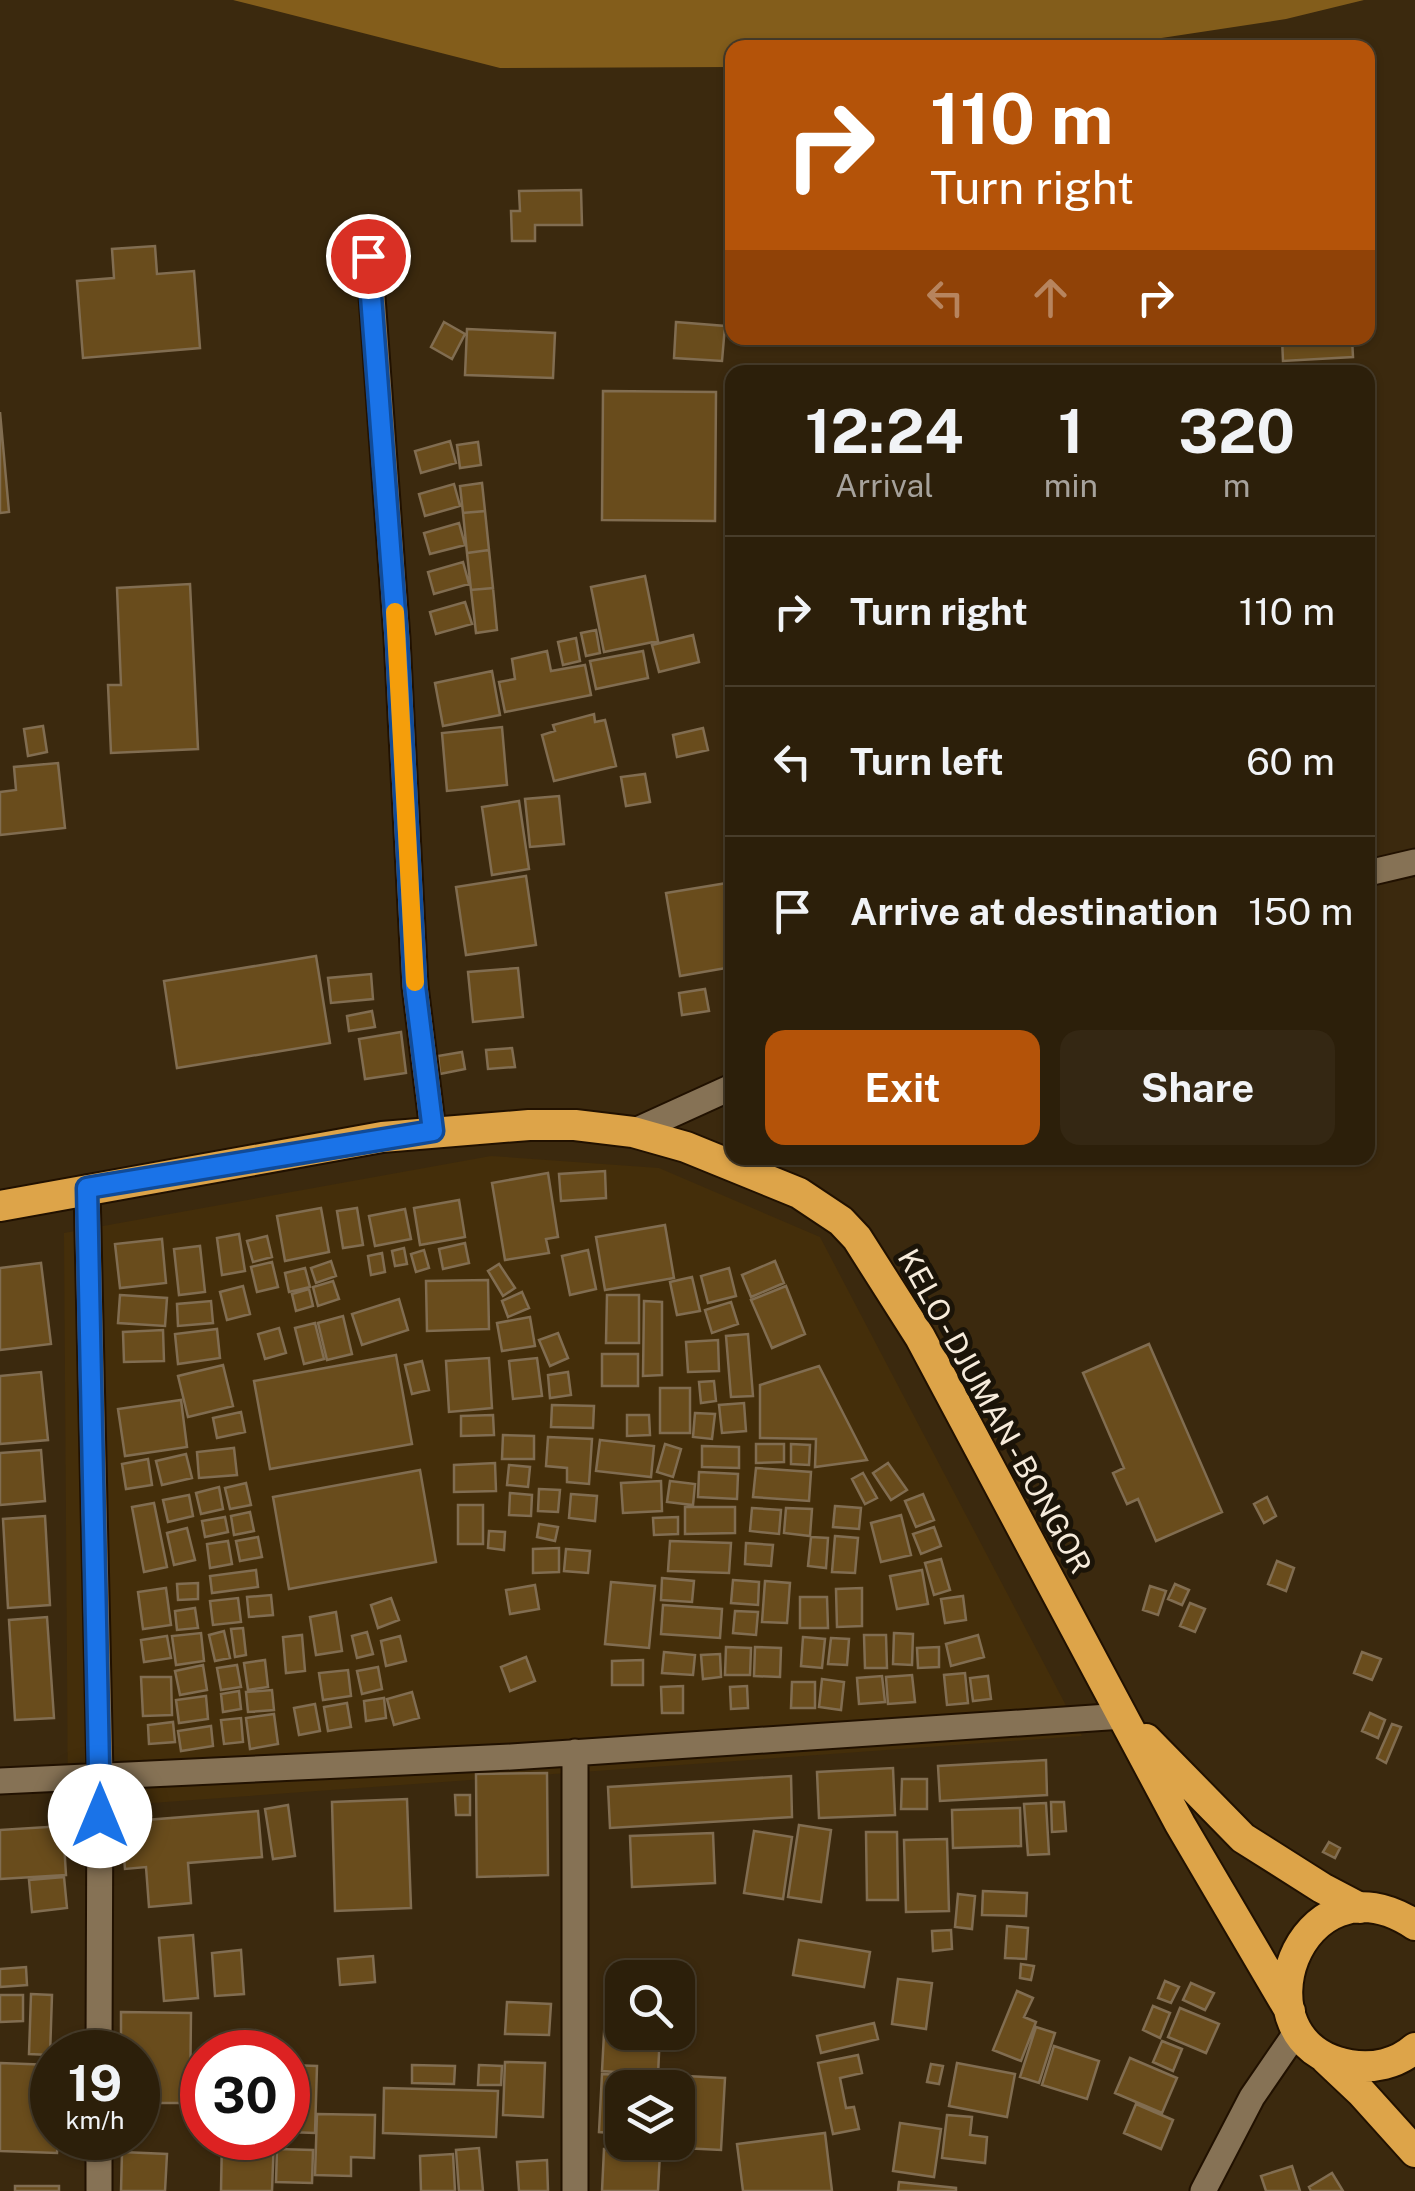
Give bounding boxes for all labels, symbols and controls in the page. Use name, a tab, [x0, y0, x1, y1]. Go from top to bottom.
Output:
text: 110 m	[930, 77, 1114, 160]
icon: right	[765, 80, 895, 210]
text: Turn right	[930, 161, 1134, 214]
pin	[326, 214, 411, 299]
icon: arrive	[341, 229, 396, 284]
icon: left	[918, 270, 973, 325]
icon: ahead	[1023, 270, 1078, 325]
icon: right	[1128, 270, 1183, 325]
text: 12:24	[805, 396, 964, 467]
text: 1	[1058, 396, 1084, 467]
text: 320	[1178, 396, 1295, 467]
text: Arrival	[835, 467, 934, 504]
text: min	[1044, 467, 1098, 504]
text: m	[1223, 467, 1250, 504]
icon: right	[765, 584, 820, 639]
text: Turn right	[850, 589, 1028, 634]
text: 110 m	[1239, 589, 1335, 634]
icon: left	[765, 734, 820, 789]
text: Turn left	[850, 739, 1004, 784]
text: 60 m	[1246, 739, 1335, 784]
icon: arrive	[765, 884, 820, 939]
text: Arrive at destination	[850, 889, 1218, 934]
text: 150 m	[1248, 889, 1353, 934]
button: Exit	[765, 1030, 1040, 1145]
button: Share	[1060, 1030, 1335, 1145]
street label: KELO - DJUMAN - BONGOR	[891, 1242, 1099, 1580]
position arrow	[48, 1764, 152, 1868]
map controls	[605, 1960, 695, 2160]
button: search	[605, 1960, 695, 2050]
speed limit sign: 30	[180, 2030, 310, 2160]
text: 19	[68, 2053, 122, 2112]
button: layers	[605, 2070, 695, 2160]
text: km/h	[66, 2105, 124, 2135]

